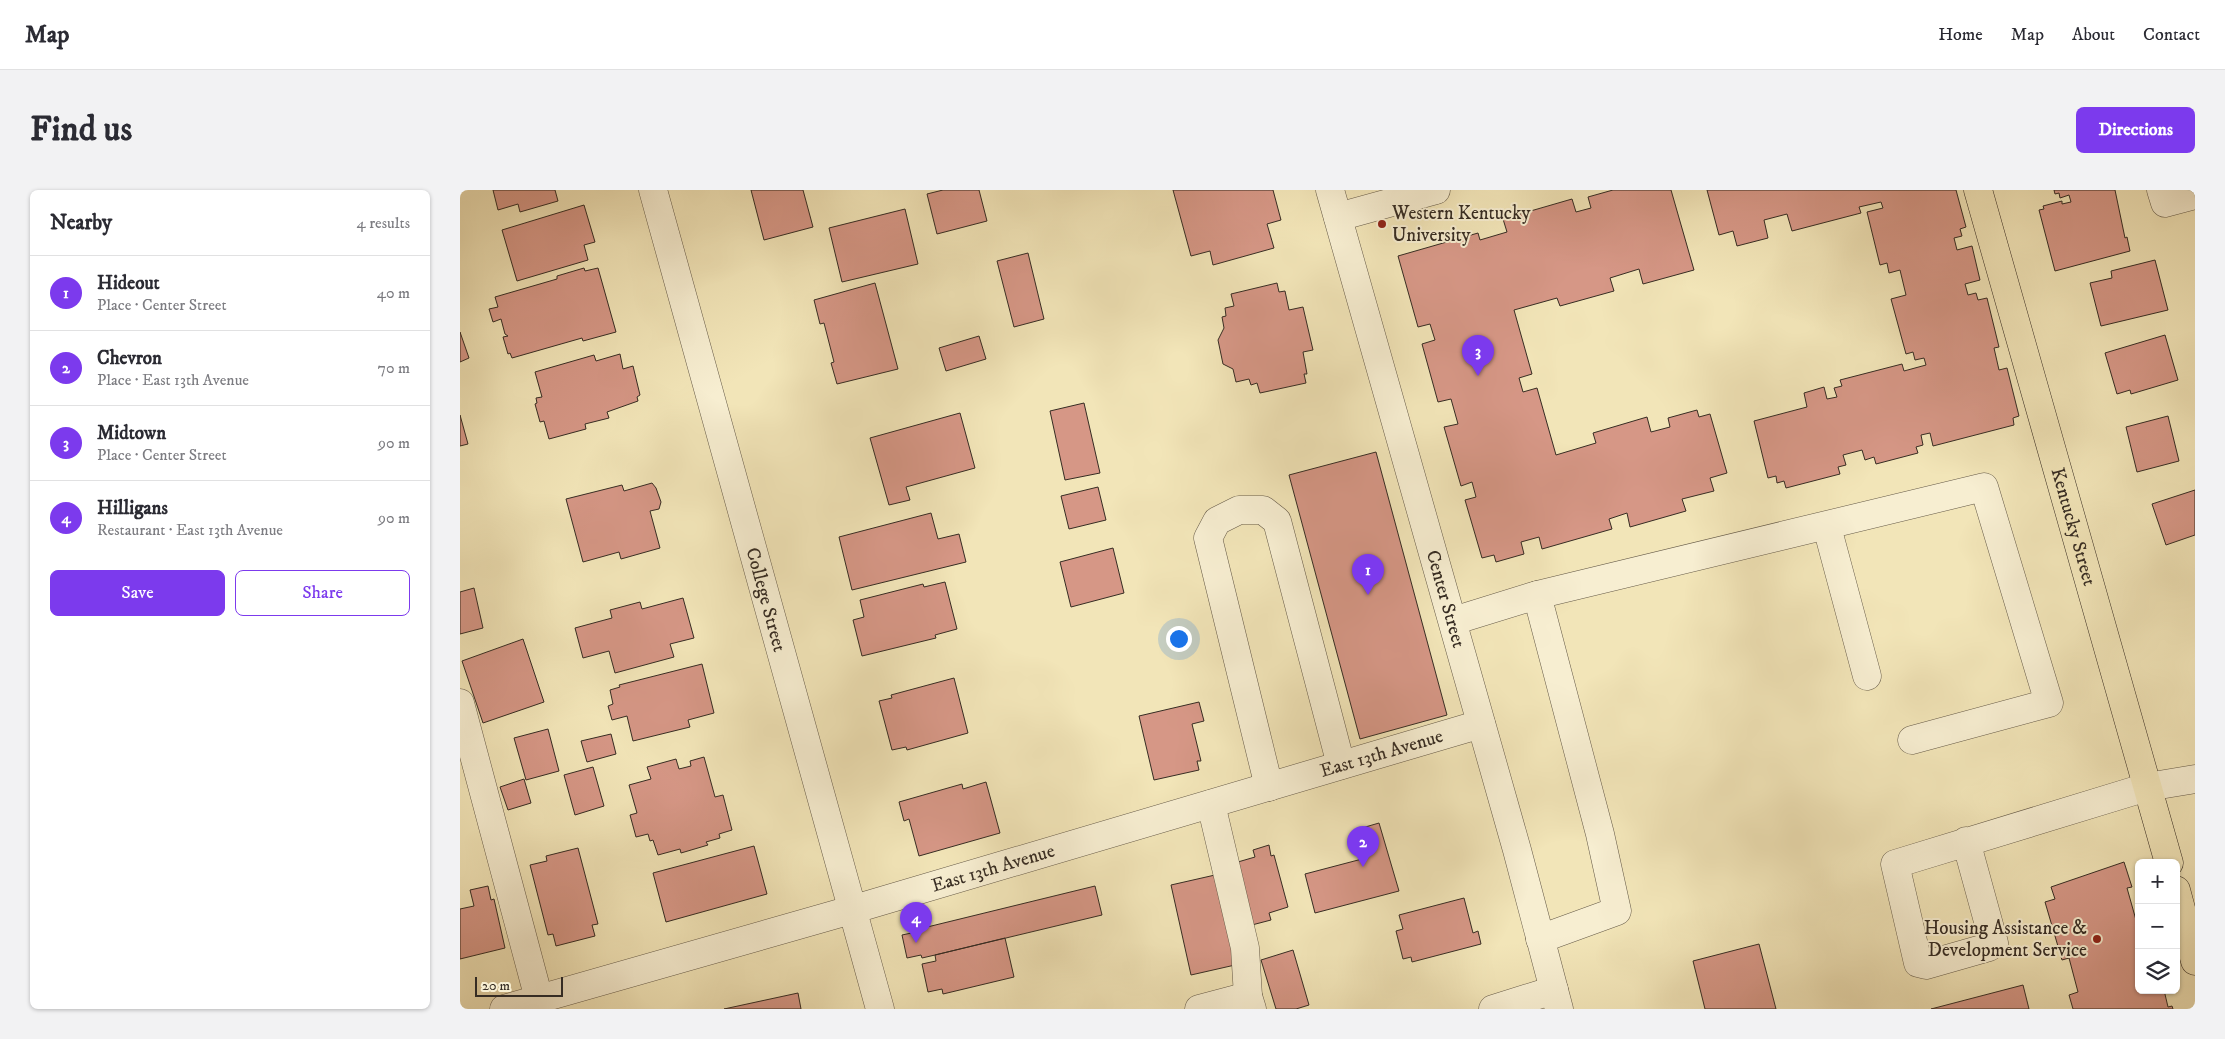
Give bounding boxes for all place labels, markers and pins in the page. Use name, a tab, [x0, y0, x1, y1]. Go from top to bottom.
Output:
place label: Western Kentucky University	[1391, 202, 1531, 247]
marker: Western Kentucky University	[1376, 218, 1388, 230]
pin: 3	[1462, 335, 1494, 376]
pin: 1	[1352, 554, 1384, 595]
pin: 2	[1347, 826, 1379, 867]
pin: 4	[900, 902, 932, 943]
place label: Housing Assistance & Development Service	[1924, 917, 2087, 962]
marker: Housing Assistance & Development Service	[2091, 933, 2103, 945]

